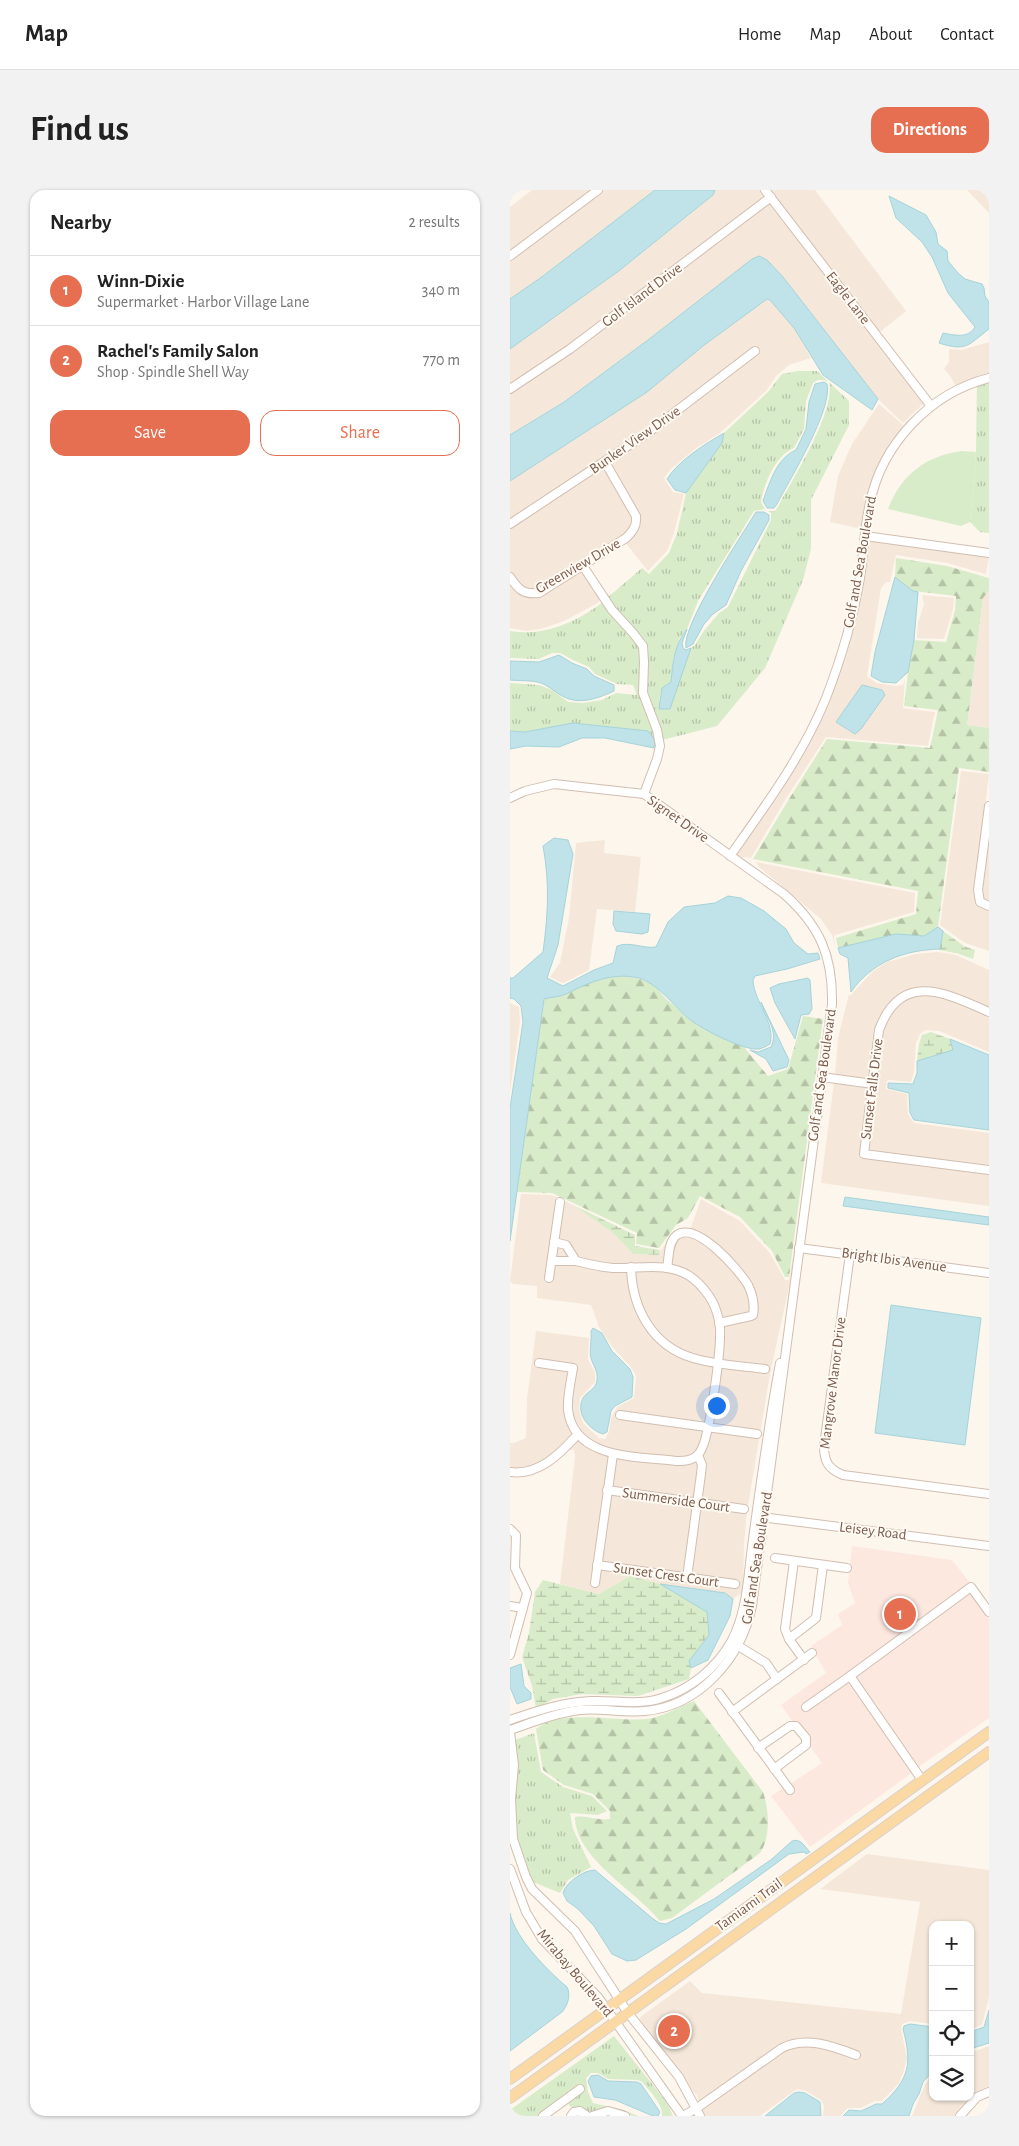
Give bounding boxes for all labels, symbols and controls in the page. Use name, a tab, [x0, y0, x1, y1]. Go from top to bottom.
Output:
text: Map	[25, 22, 68, 46]
text: Home	[738, 26, 781, 44]
text: Map	[809, 26, 841, 44]
text: About	[869, 26, 912, 44]
text: Contact	[940, 26, 994, 44]
button: Directions	[871, 107, 989, 153]
text: Find us	[30, 112, 129, 147]
text: Nearby	[50, 212, 111, 233]
text: 2 results	[408, 214, 460, 230]
street label: Golf Island Drive	[599, 260, 685, 330]
street label: Eagle Lane	[823, 269, 873, 327]
text: Winn-Dixie	[97, 272, 184, 291]
text: 1	[63, 282, 69, 298]
text: 340 m	[422, 282, 460, 298]
text: Supermarket · Harbor Village Lane	[97, 294, 309, 310]
text: Rachel's Family Salon	[97, 342, 259, 361]
text: 2	[62, 352, 70, 368]
text: 770 m	[423, 352, 460, 368]
text: Shop · Spindle Shell Way	[97, 364, 249, 380]
street label: Bunker View Drive	[587, 403, 683, 477]
button: Save	[50, 410, 250, 456]
button: Share	[260, 410, 460, 456]
street label: Golf and Sea Boulevard	[841, 495, 879, 629]
street label: Greenview Drive	[533, 536, 623, 596]
street label: Signet Drive	[645, 792, 712, 846]
street label: Golf and Sea Boulevard	[805, 1008, 839, 1142]
street label: Sunset Falls Drive	[858, 1038, 886, 1140]
street label: Bright Ibis Avenue	[841, 1245, 948, 1275]
street label: Mangrove Manor Drive	[817, 1316, 849, 1450]
your location	[704, 1393, 730, 1419]
street label: Summerside Court	[621, 1485, 731, 1515]
street label: Golf and Sea Boulevard	[739, 1491, 775, 1625]
street label: Leisey Road	[838, 1519, 908, 1543]
street label: Sunset Crest Court	[612, 1560, 720, 1590]
pin: 1	[884, 1595, 916, 1633]
street label: Tamiami Trail	[713, 1876, 785, 1934]
map controls	[929, 1921, 974, 2101]
button: +	[929, 1921, 974, 1966]
street label: Mirabay Boulevard	[534, 1926, 616, 2020]
button: −	[929, 1966, 974, 2011]
button: locate	[929, 2011, 974, 2056]
pin: 2	[658, 2012, 690, 2050]
button: layers	[929, 2056, 974, 2101]

